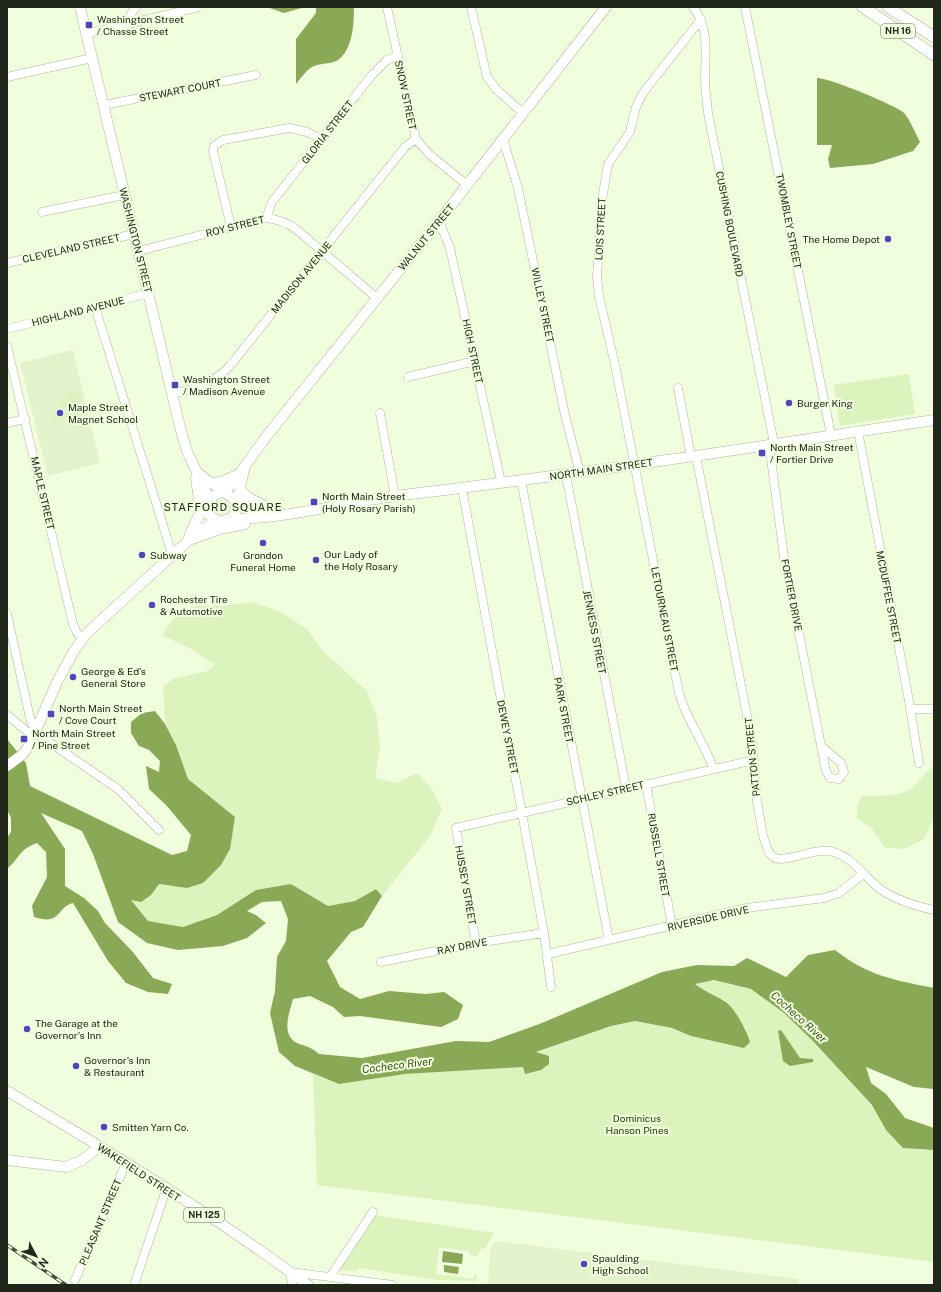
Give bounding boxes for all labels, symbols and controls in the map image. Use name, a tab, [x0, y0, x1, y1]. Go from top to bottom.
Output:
place label: Washington Street / Chasse Street	[97, 13, 184, 37]
marker: Washington Street / Chasse Street	[84, 20, 94, 30]
road number: NH 16	[881, 24, 915, 38]
street label: SNOW STREET	[393, 59, 419, 131]
street label: STEWART COURT	[138, 76, 222, 104]
street label: GLORIA STREET	[299, 98, 356, 166]
street label: CUSHING BOULEVARD	[714, 170, 746, 278]
street label: TWOMBLEY STREET	[774, 172, 804, 270]
street label: WASHINGTON STREET	[117, 186, 155, 294]
street label: LOIS STREET	[592, 197, 608, 261]
street label: WALNUT STREET	[396, 201, 456, 273]
street label: ROY STREET	[204, 213, 266, 239]
street label: CLEVELAND STREET	[21, 231, 121, 265]
place label: The Home Depot	[802, 233, 880, 245]
marker: The Home Depot	[883, 234, 893, 244]
street label: MADISON AVENUE	[268, 239, 334, 315]
street label: WILLEY STREET	[529, 266, 557, 344]
street label: HIGHLAND AVENUE	[30, 294, 126, 328]
street label: HIGH STREET	[460, 318, 486, 384]
place label: Washington Street / Madison Avenue	[183, 373, 270, 397]
marker: Washington Street / Madison Avenue	[170, 380, 180, 390]
place label: Burger King	[797, 397, 853, 409]
marker: Burger King	[784, 398, 794, 408]
place label: Maple Street Magnet School	[68, 401, 138, 425]
marker: Maple Street Magnet School	[55, 408, 65, 418]
place label: North Main Street / Fortier Drive	[770, 441, 853, 465]
marker: North Main Street / Fortier Drive	[757, 448, 767, 458]
street label: MAPLE STREET	[29, 455, 57, 531]
street label: NORTH MAIN STREET	[549, 456, 653, 482]
place label: North Main Street (Holy Rosary Parish)	[322, 490, 416, 514]
marker: North Main Street (Holy Rosary Parish)	[309, 497, 319, 507]
district label: STAFFORD SQUARE	[163, 501, 283, 513]
marker: Grondon Funeral Home	[258, 538, 268, 548]
place label: Our Lady of the Holy Rosary	[324, 548, 398, 572]
place label: Subway	[150, 549, 188, 561]
place label: Grondon Funeral Home	[230, 549, 296, 573]
marker: Subway	[137, 550, 147, 560]
street label: MCDUFFEE STREET	[874, 550, 904, 644]
marker: Our Lady of the Holy Rosary	[311, 555, 321, 565]
street label: FORTIER DRIVE	[779, 558, 805, 632]
street label: LETOURNEAU STREET	[649, 565, 681, 673]
street label: JENNESS STREET	[581, 589, 609, 675]
place label: Rochester Tire & Automotive	[160, 593, 228, 617]
marker: Rochester Tire & Automotive	[147, 600, 157, 610]
place label: George & Ed's General Store	[81, 665, 146, 689]
marker: George & Ed's General Store	[68, 672, 78, 682]
street label: PARK STREET	[552, 676, 576, 744]
street label: DEWEY STREET	[495, 699, 521, 775]
place label: North Main Street / Cove Court	[59, 702, 142, 726]
marker: North Main Street / Cove Court	[46, 709, 56, 719]
street label: PATTON STREET	[742, 717, 762, 797]
place label: North Main Street / Pine Street	[32, 727, 115, 751]
marker: North Main Street / Pine Street	[19, 734, 29, 744]
street label: SCHLEY STREET	[565, 778, 645, 808]
street label: RUSSELL STREET	[646, 812, 672, 898]
street label: HUSSEY STREET	[453, 844, 479, 926]
street label: RIVERSIDE DRIVE	[666, 903, 750, 933]
street label: RAY DRIVE	[436, 935, 488, 957]
water label: Cocheco River	[769, 989, 830, 1046]
place label: The Garage at the Governor's Inn	[35, 1017, 118, 1041]
marker: The Garage at the Governor's Inn	[22, 1024, 32, 1034]
place label: Governor's Inn & Restaurant	[84, 1054, 151, 1078]
water label: Cocheco River	[361, 1055, 434, 1075]
marker: Governor's Inn & Restaurant	[71, 1061, 81, 1071]
park label: Dominicus Hanson Pines	[605, 1112, 669, 1136]
place label: Smitten Yarn Co.	[112, 1121, 189, 1133]
marker: Smitten Yarn Co.	[99, 1122, 109, 1132]
street label: WAKEFIELD STREET	[95, 1141, 183, 1203]
street label: PLEASANT STREET	[76, 1177, 124, 1267]
road number: NH 125	[184, 1208, 224, 1222]
north arrow	[16, 1236, 56, 1276]
place label: Spaulding High School	[592, 1252, 649, 1276]
text: N	[36, 1255, 51, 1270]
marker: Spaulding High School	[579, 1259, 589, 1269]

